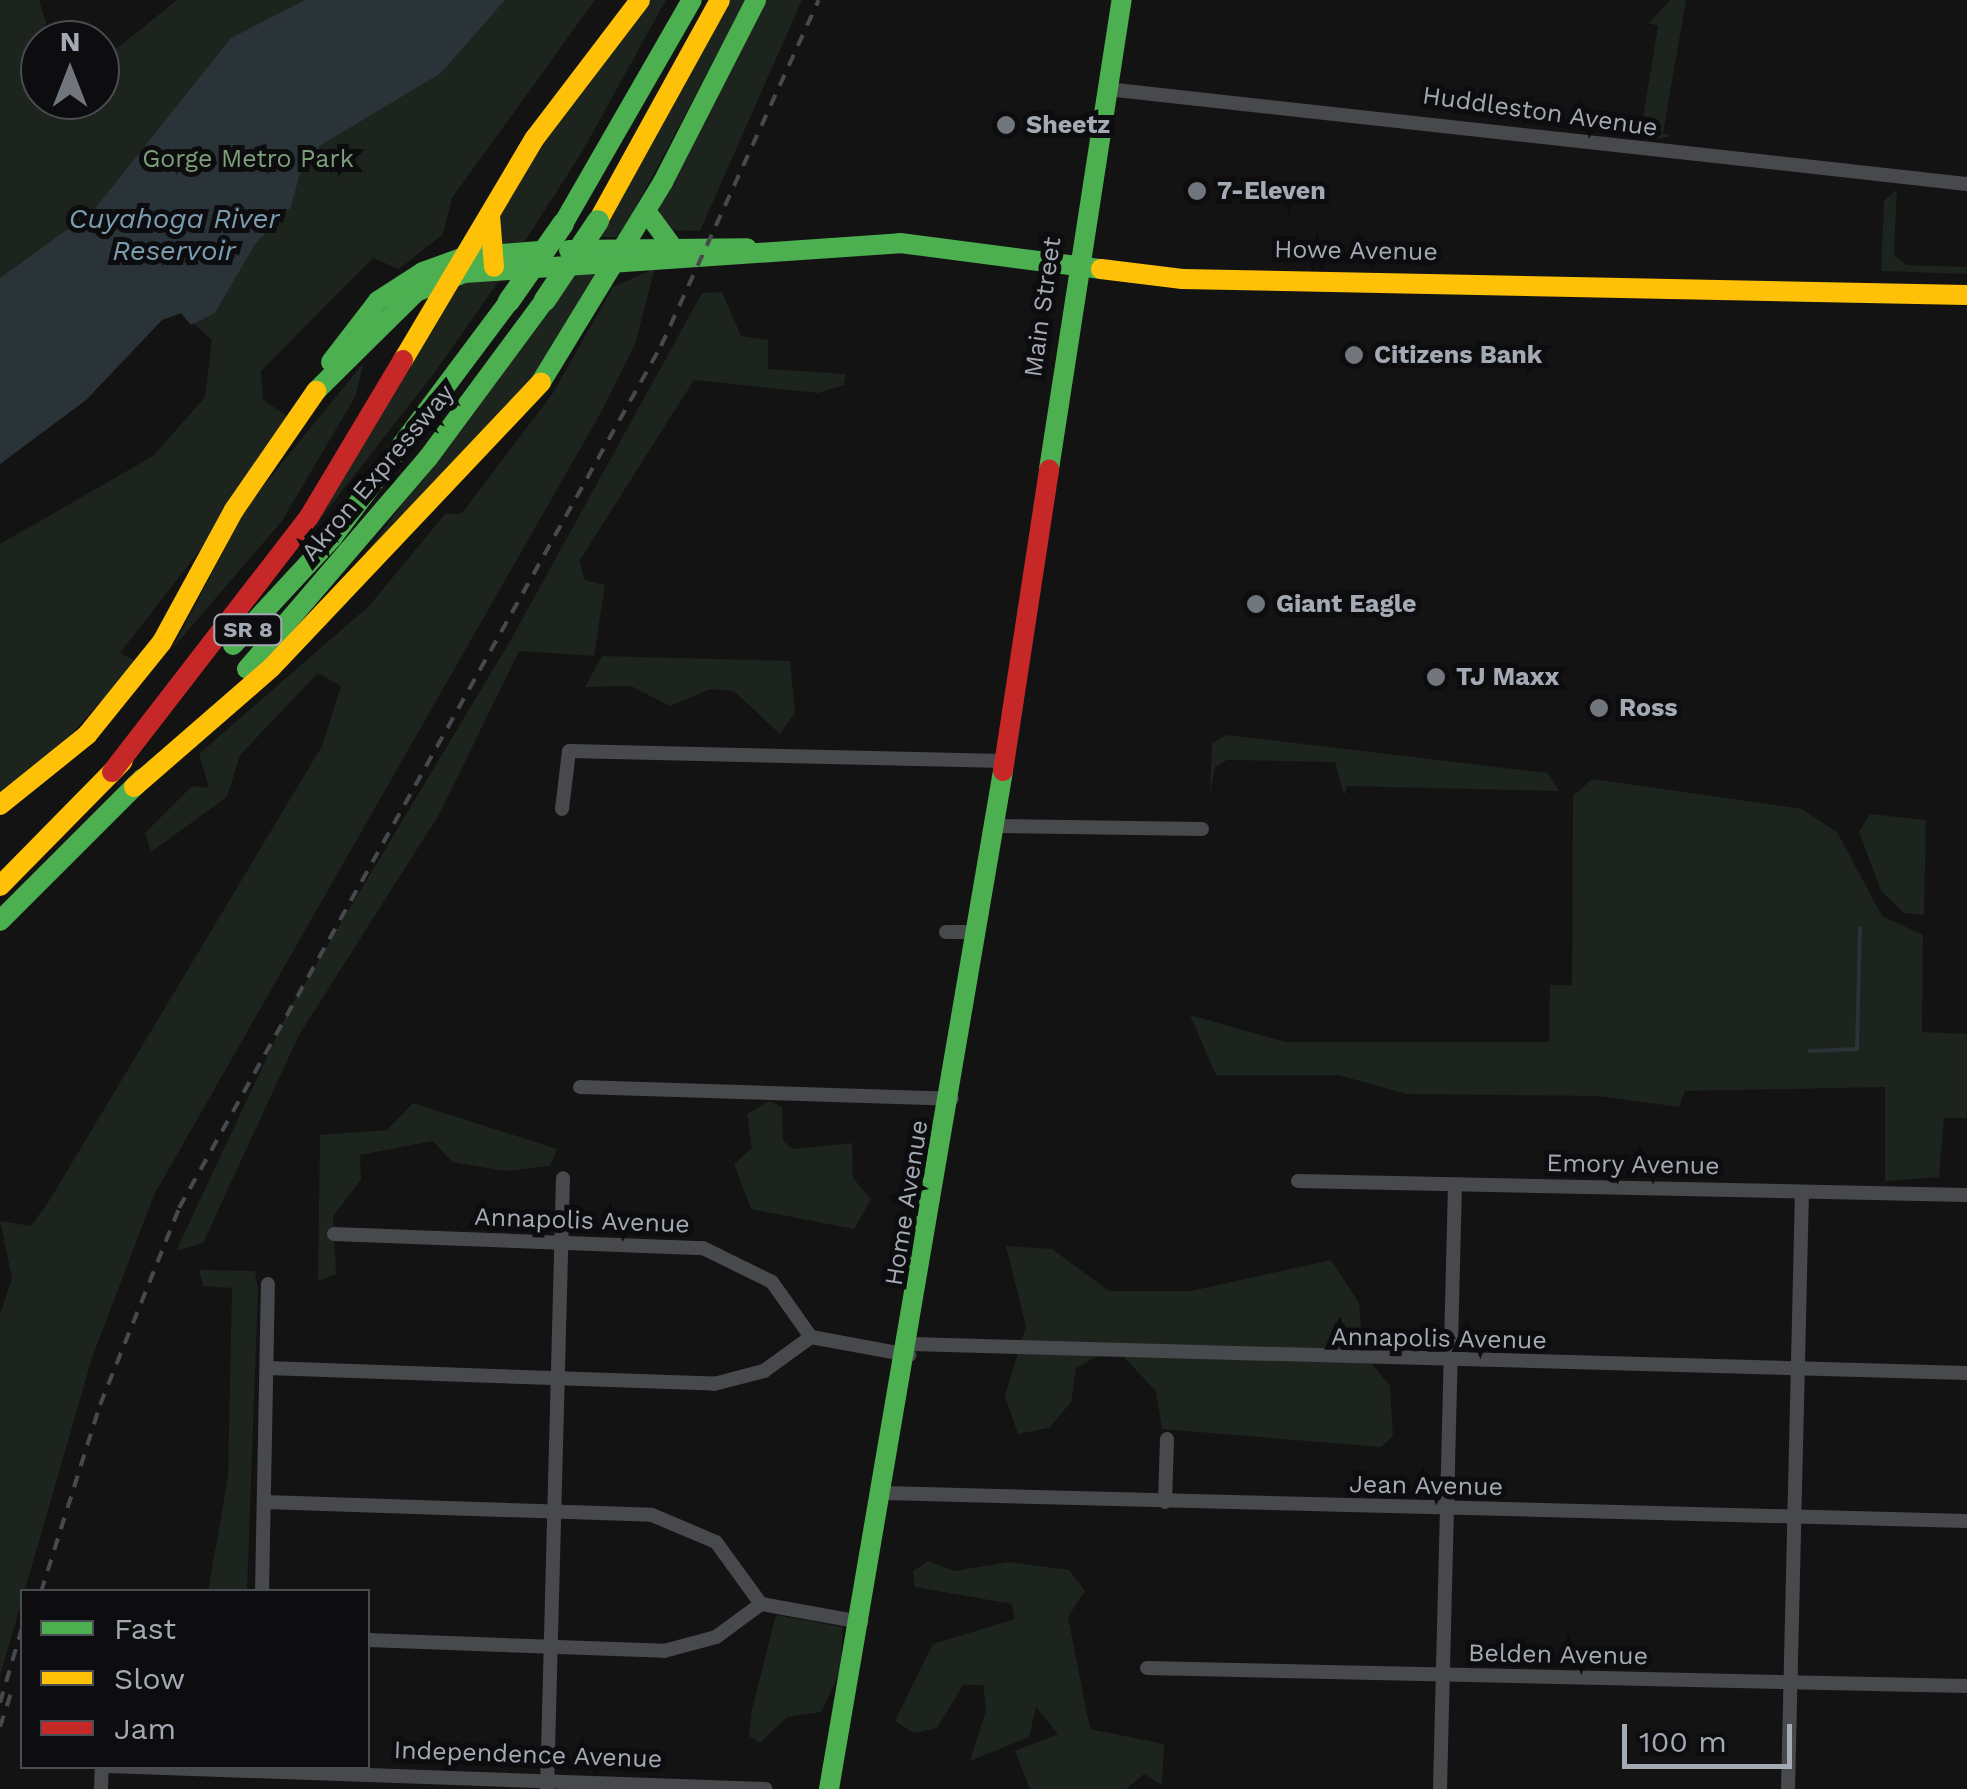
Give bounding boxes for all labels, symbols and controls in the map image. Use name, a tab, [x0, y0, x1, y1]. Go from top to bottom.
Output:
north arrow	[20, 20, 120, 120]
text: N	[60, 25, 80, 58]
street label: Huddleston Avenue	[1420, 81, 1660, 143]
place label: Sheetz	[1026, 110, 1110, 140]
marker: Sheetz	[995, 114, 1017, 136]
park label: Gorge Metro Park	[142, 144, 354, 174]
place label: 7-Eleven	[1217, 176, 1326, 206]
marker: 7-Eleven	[1186, 180, 1208, 202]
water label: Cuyahoga River Reservoir	[69, 202, 279, 268]
street label: Main Street	[1018, 235, 1068, 379]
street label: Howe Avenue	[1273, 235, 1439, 267]
place label: Citizens Bank	[1374, 340, 1542, 370]
marker: Citizens Bank	[1343, 344, 1365, 366]
street label: Akron Expressway	[295, 379, 461, 567]
place label: Giant Eagle	[1276, 589, 1416, 619]
marker: Giant Eagle	[1245, 593, 1267, 615]
road number: SR 8	[213, 613, 283, 647]
place label: TJ Maxx	[1456, 662, 1559, 692]
marker: TJ Maxx	[1425, 666, 1447, 688]
place label: Ross	[1619, 693, 1678, 723]
marker: Ross	[1588, 697, 1610, 719]
street label: Home Avenue	[879, 1118, 935, 1288]
street label: Emory Avenue	[1545, 1148, 1721, 1182]
street label: Annapolis Avenue	[473, 1202, 691, 1240]
street label: Annapolis Avenue	[1330, 1322, 1548, 1356]
street label: Jean Avenue	[1348, 1470, 1504, 1502]
legend	[20, 1589, 370, 1769]
text: Fast	[114, 1611, 176, 1646]
street label: Belden Avenue	[1467, 1638, 1649, 1672]
text: Slow	[114, 1661, 185, 1696]
scale bar	[1627, 1704, 1797, 1766]
text: Jam	[114, 1711, 176, 1746]
text: 100 m	[1639, 1724, 1727, 1759]
street label: Independence Avenue	[393, 1735, 663, 1775]

